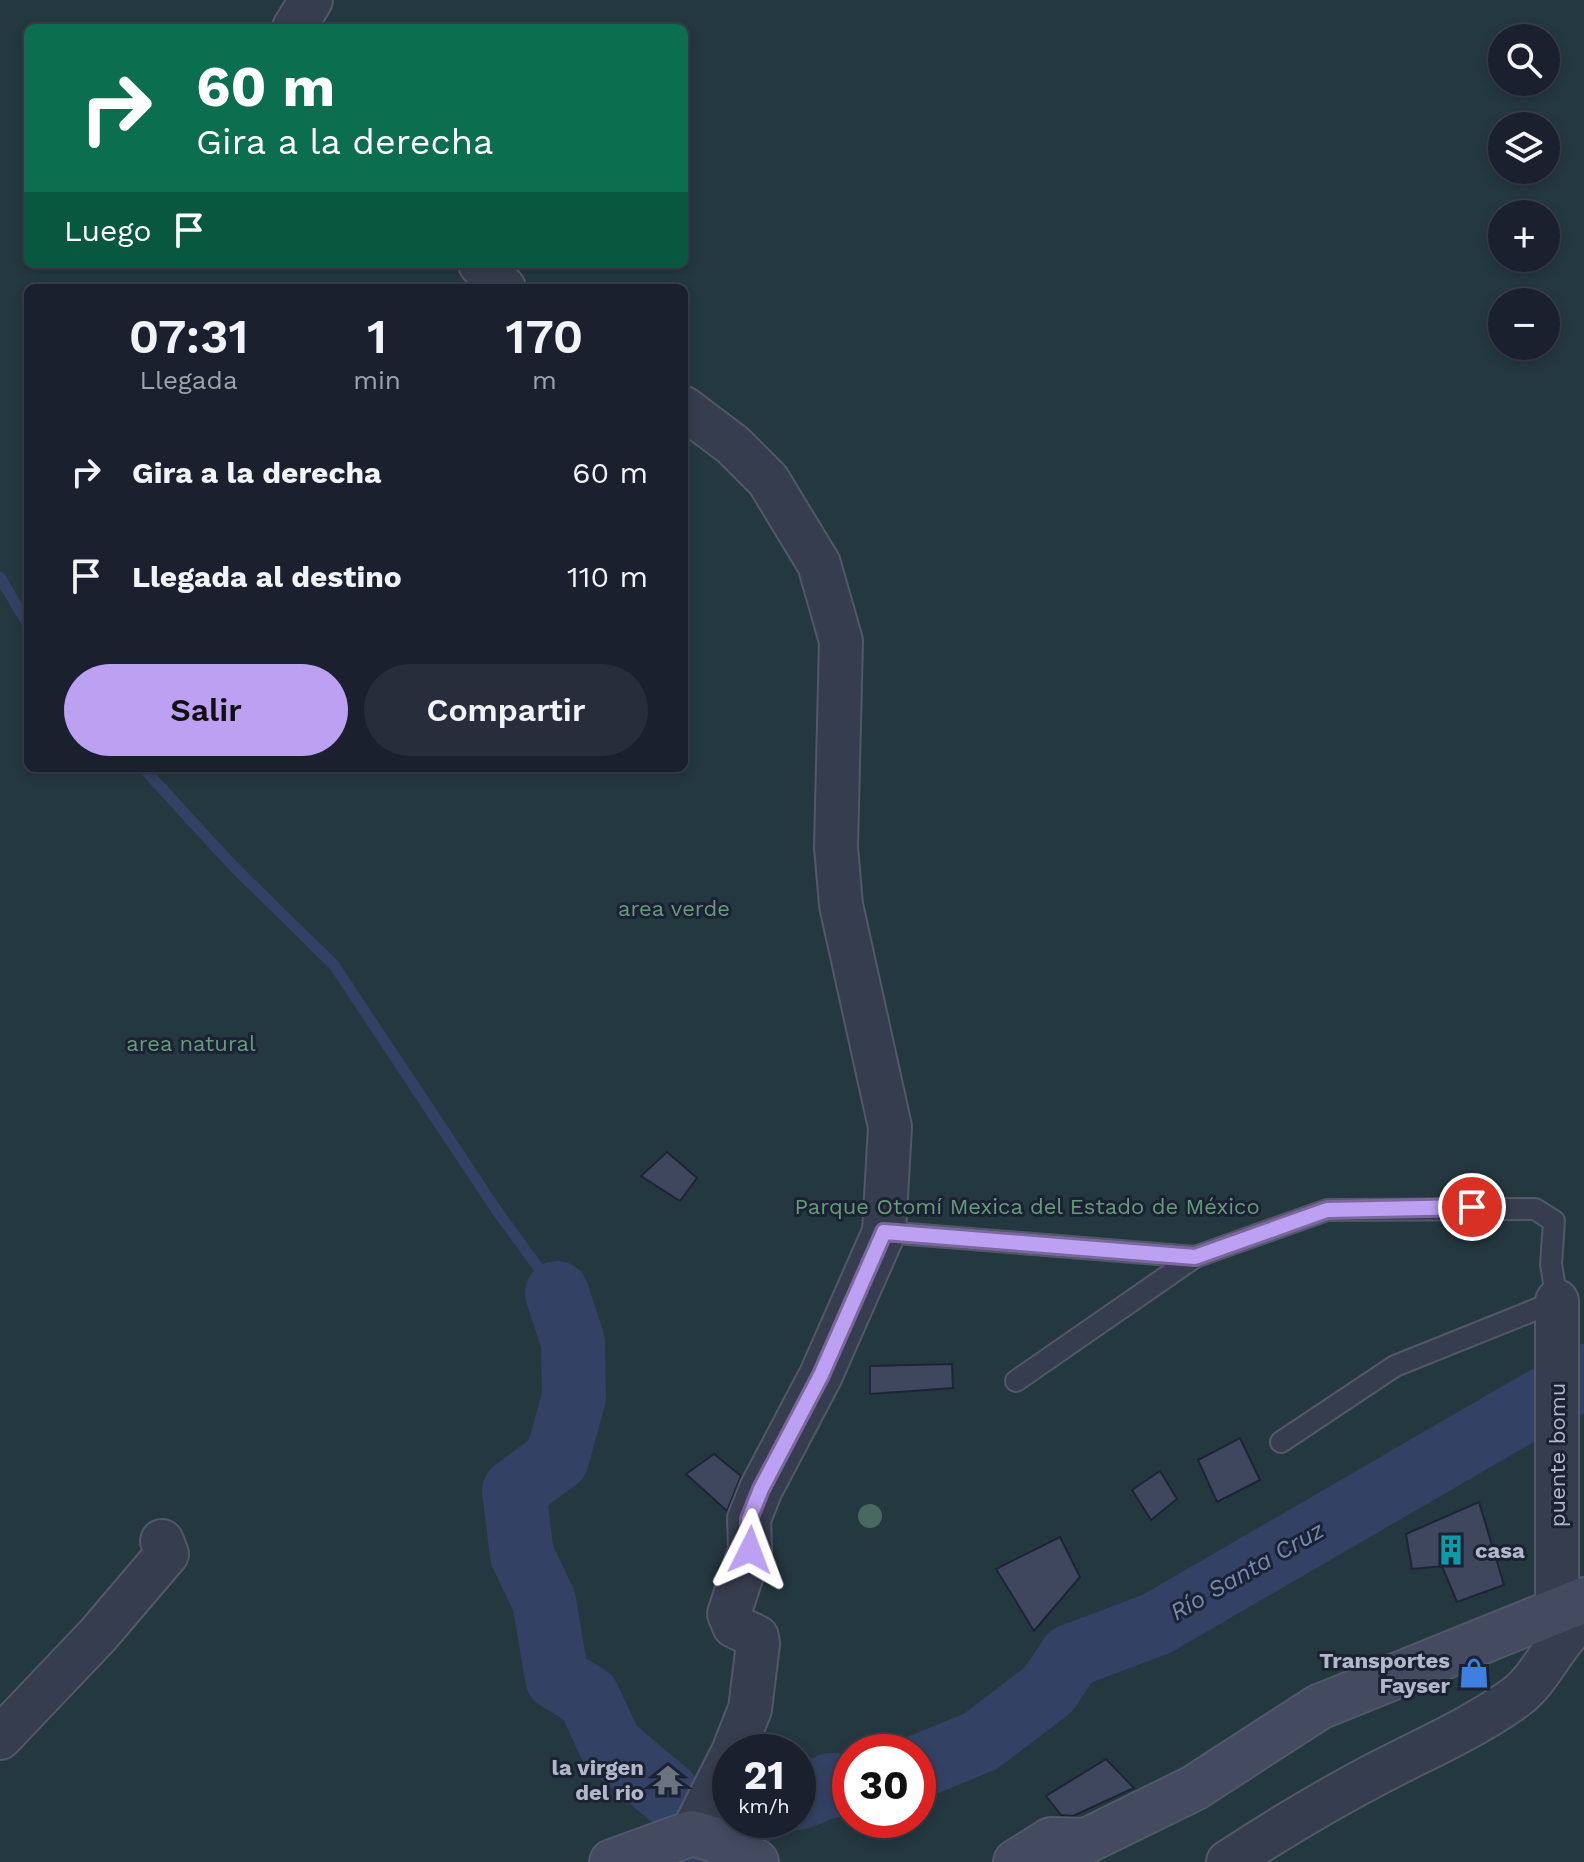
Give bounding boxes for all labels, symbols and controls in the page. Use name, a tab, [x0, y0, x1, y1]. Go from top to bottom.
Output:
map controls	[1488, 24, 1560, 360]
button: search	[1488, 24, 1560, 96]
text: 60 m	[196, 54, 335, 120]
icon: right	[64, 56, 168, 160]
button: layers	[1488, 112, 1560, 184]
text: Gira a la derecha	[196, 121, 493, 163]
button: +	[1488, 200, 1560, 272]
icon: arrive	[167, 208, 211, 252]
text: Luego	[64, 213, 151, 248]
button: −	[1488, 288, 1560, 360]
text: 07:31	[129, 308, 249, 365]
text: 1	[367, 308, 387, 365]
text: 170	[506, 308, 583, 365]
text: Llegada	[140, 365, 238, 395]
text: min	[353, 365, 401, 395]
text: m	[532, 365, 557, 395]
icon: right	[64, 450, 108, 494]
text: Gira a la derecha	[132, 455, 381, 490]
text: 60 m	[572, 455, 648, 490]
icon: arrive	[64, 554, 108, 598]
text: Llegada al destino	[132, 559, 402, 594]
text: 110 m	[567, 559, 648, 594]
button: Salir	[64, 664, 348, 756]
button: Compartir	[364, 664, 648, 756]
park label: area verde	[618, 896, 730, 921]
park label: area natural	[126, 1031, 256, 1056]
pin	[1438, 1173, 1506, 1241]
icon: arrive	[1450, 1185, 1494, 1229]
park label: Parque Otomí Mexica del Estado de México	[794, 1194, 1260, 1219]
street label: puente bomu	[1545, 1383, 1570, 1527]
position arrow	[708, 1508, 792, 1592]
water label: Río Santa Cruz	[1165, 1515, 1329, 1626]
building icon: casa	[1434, 1533, 1468, 1567]
place label: casa	[1475, 1538, 1525, 1563]
place label: Transportes Fayser	[1319, 1648, 1451, 1698]
shop icon: Transportes Fayser	[1457, 1656, 1491, 1690]
speed limit sign: 30	[832, 1734, 936, 1838]
text: 21	[743, 1752, 785, 1799]
place label: la virgen del rio	[552, 1755, 644, 1805]
temple icon: la virgen del rio	[651, 1763, 685, 1797]
text: km/h	[738, 1794, 790, 1818]

